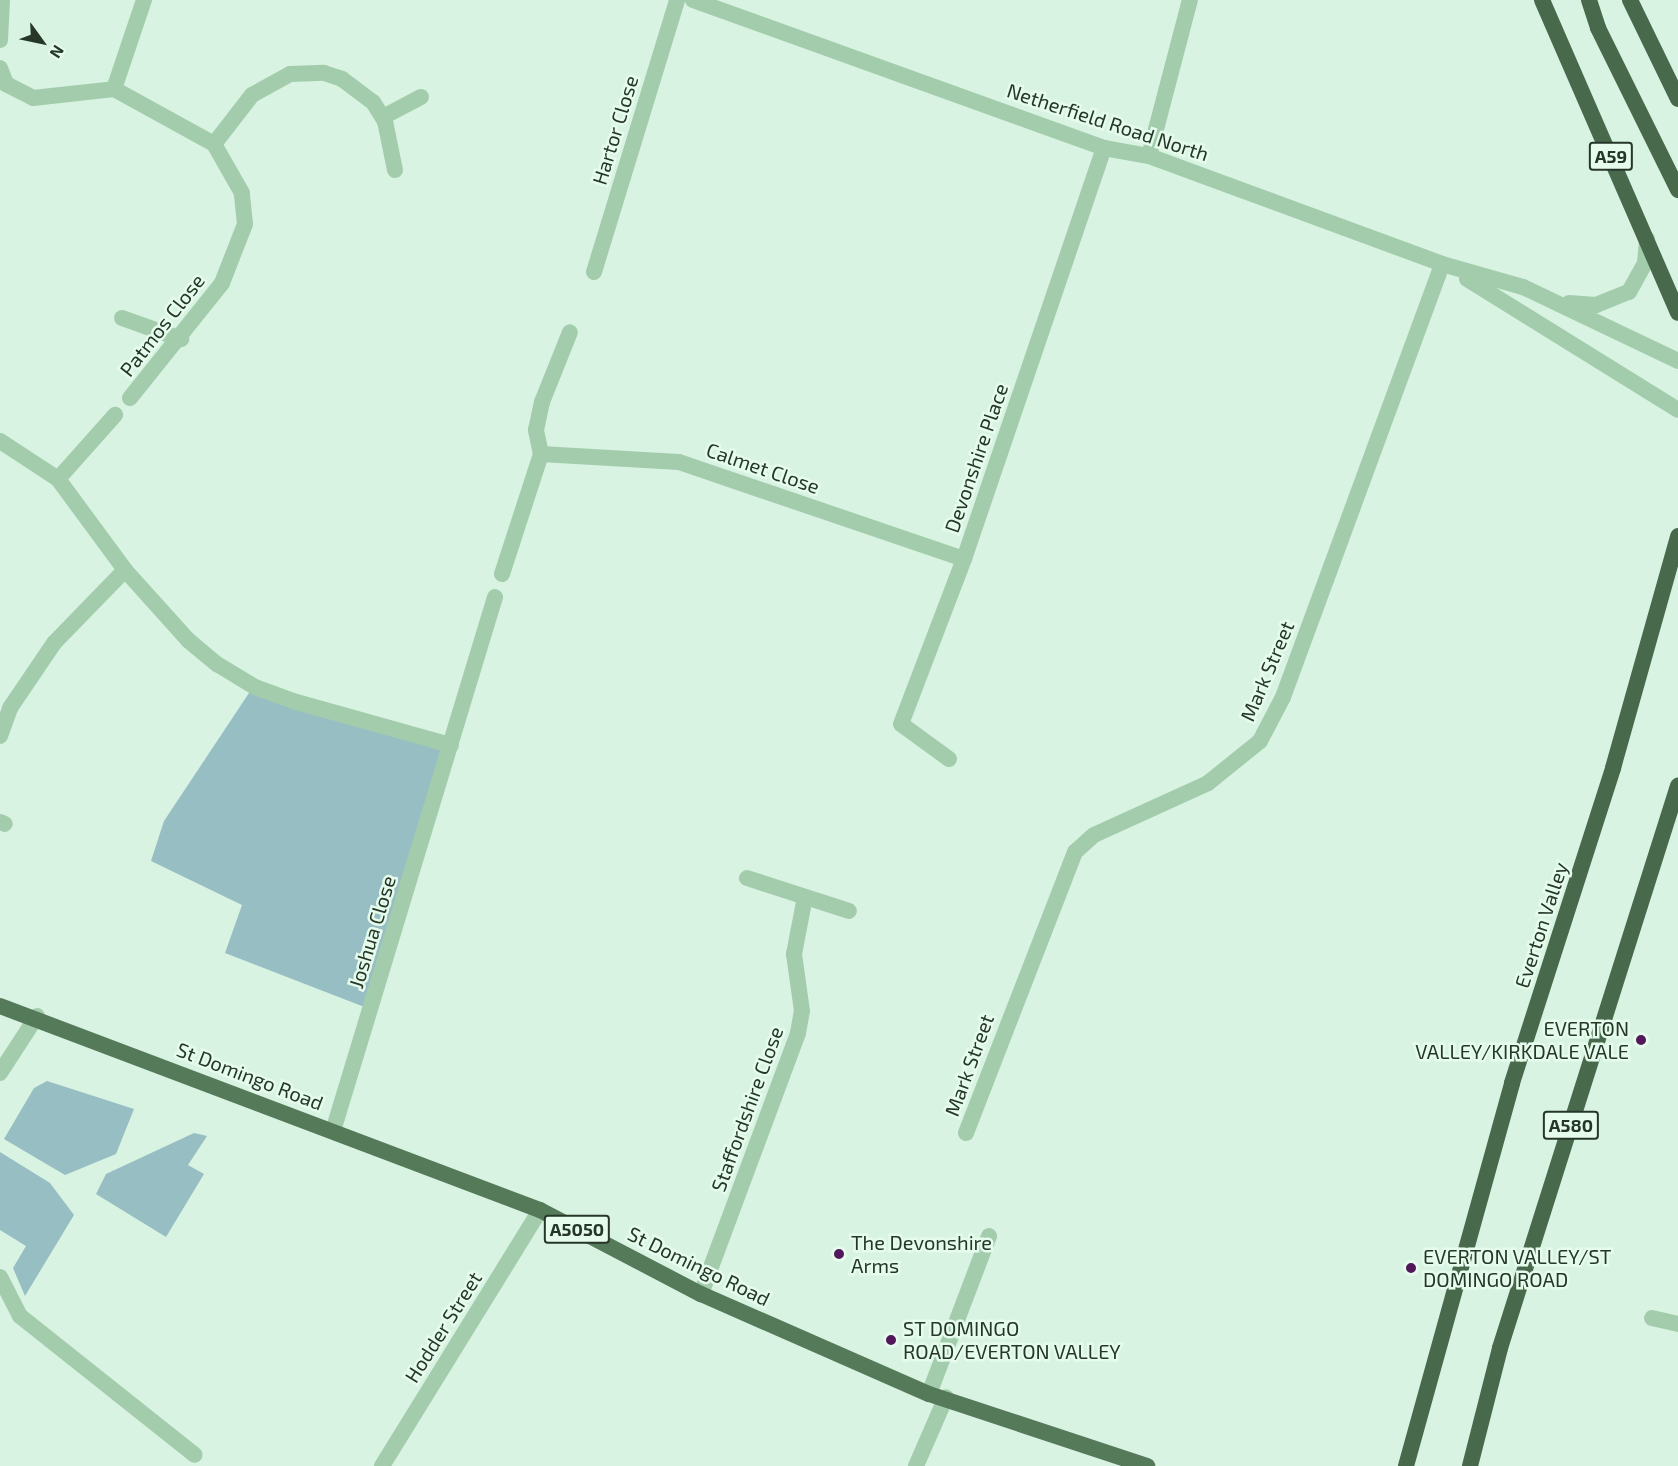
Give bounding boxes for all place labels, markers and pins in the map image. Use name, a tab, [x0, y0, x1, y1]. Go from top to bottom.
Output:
place label: EVERTON VALLEY/KIRKDALE VALE	[1415, 1016, 1629, 1063]
marker: EVERTON VALLEY/KIRKDALE VALE	[1634, 1033, 1648, 1047]
place label: The Devonshire Arms	[851, 1230, 992, 1277]
place label: EVERTON VALLEY/ST DOMINGO ROAD	[1423, 1244, 1612, 1291]
marker: The Devonshire Arms	[832, 1247, 846, 1261]
marker: EVERTON VALLEY/ST DOMINGO ROAD	[1404, 1261, 1418, 1275]
place label: ST DOMINGO ROAD/EVERTON VALLEY	[903, 1316, 1121, 1363]
marker: ST DOMINGO ROAD/EVERTON VALLEY	[884, 1333, 898, 1347]

